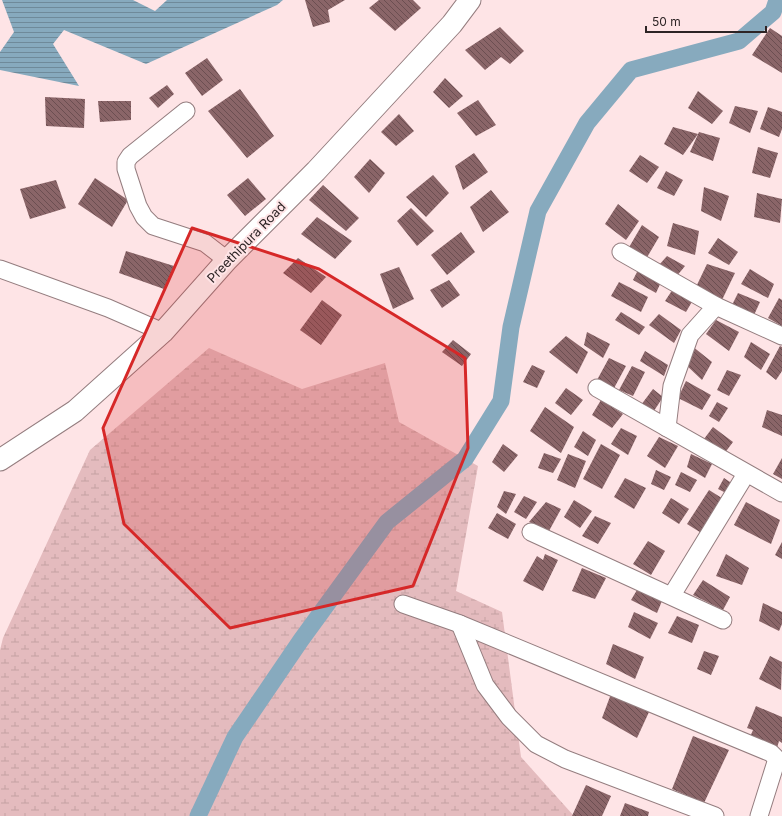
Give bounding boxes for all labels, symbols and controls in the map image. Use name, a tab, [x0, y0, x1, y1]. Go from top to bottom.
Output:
scale bar	[646, 8, 766, 34]
text: 50 m	[652, 14, 681, 29]
street label: Preethipura Road	[203, 198, 289, 286]

